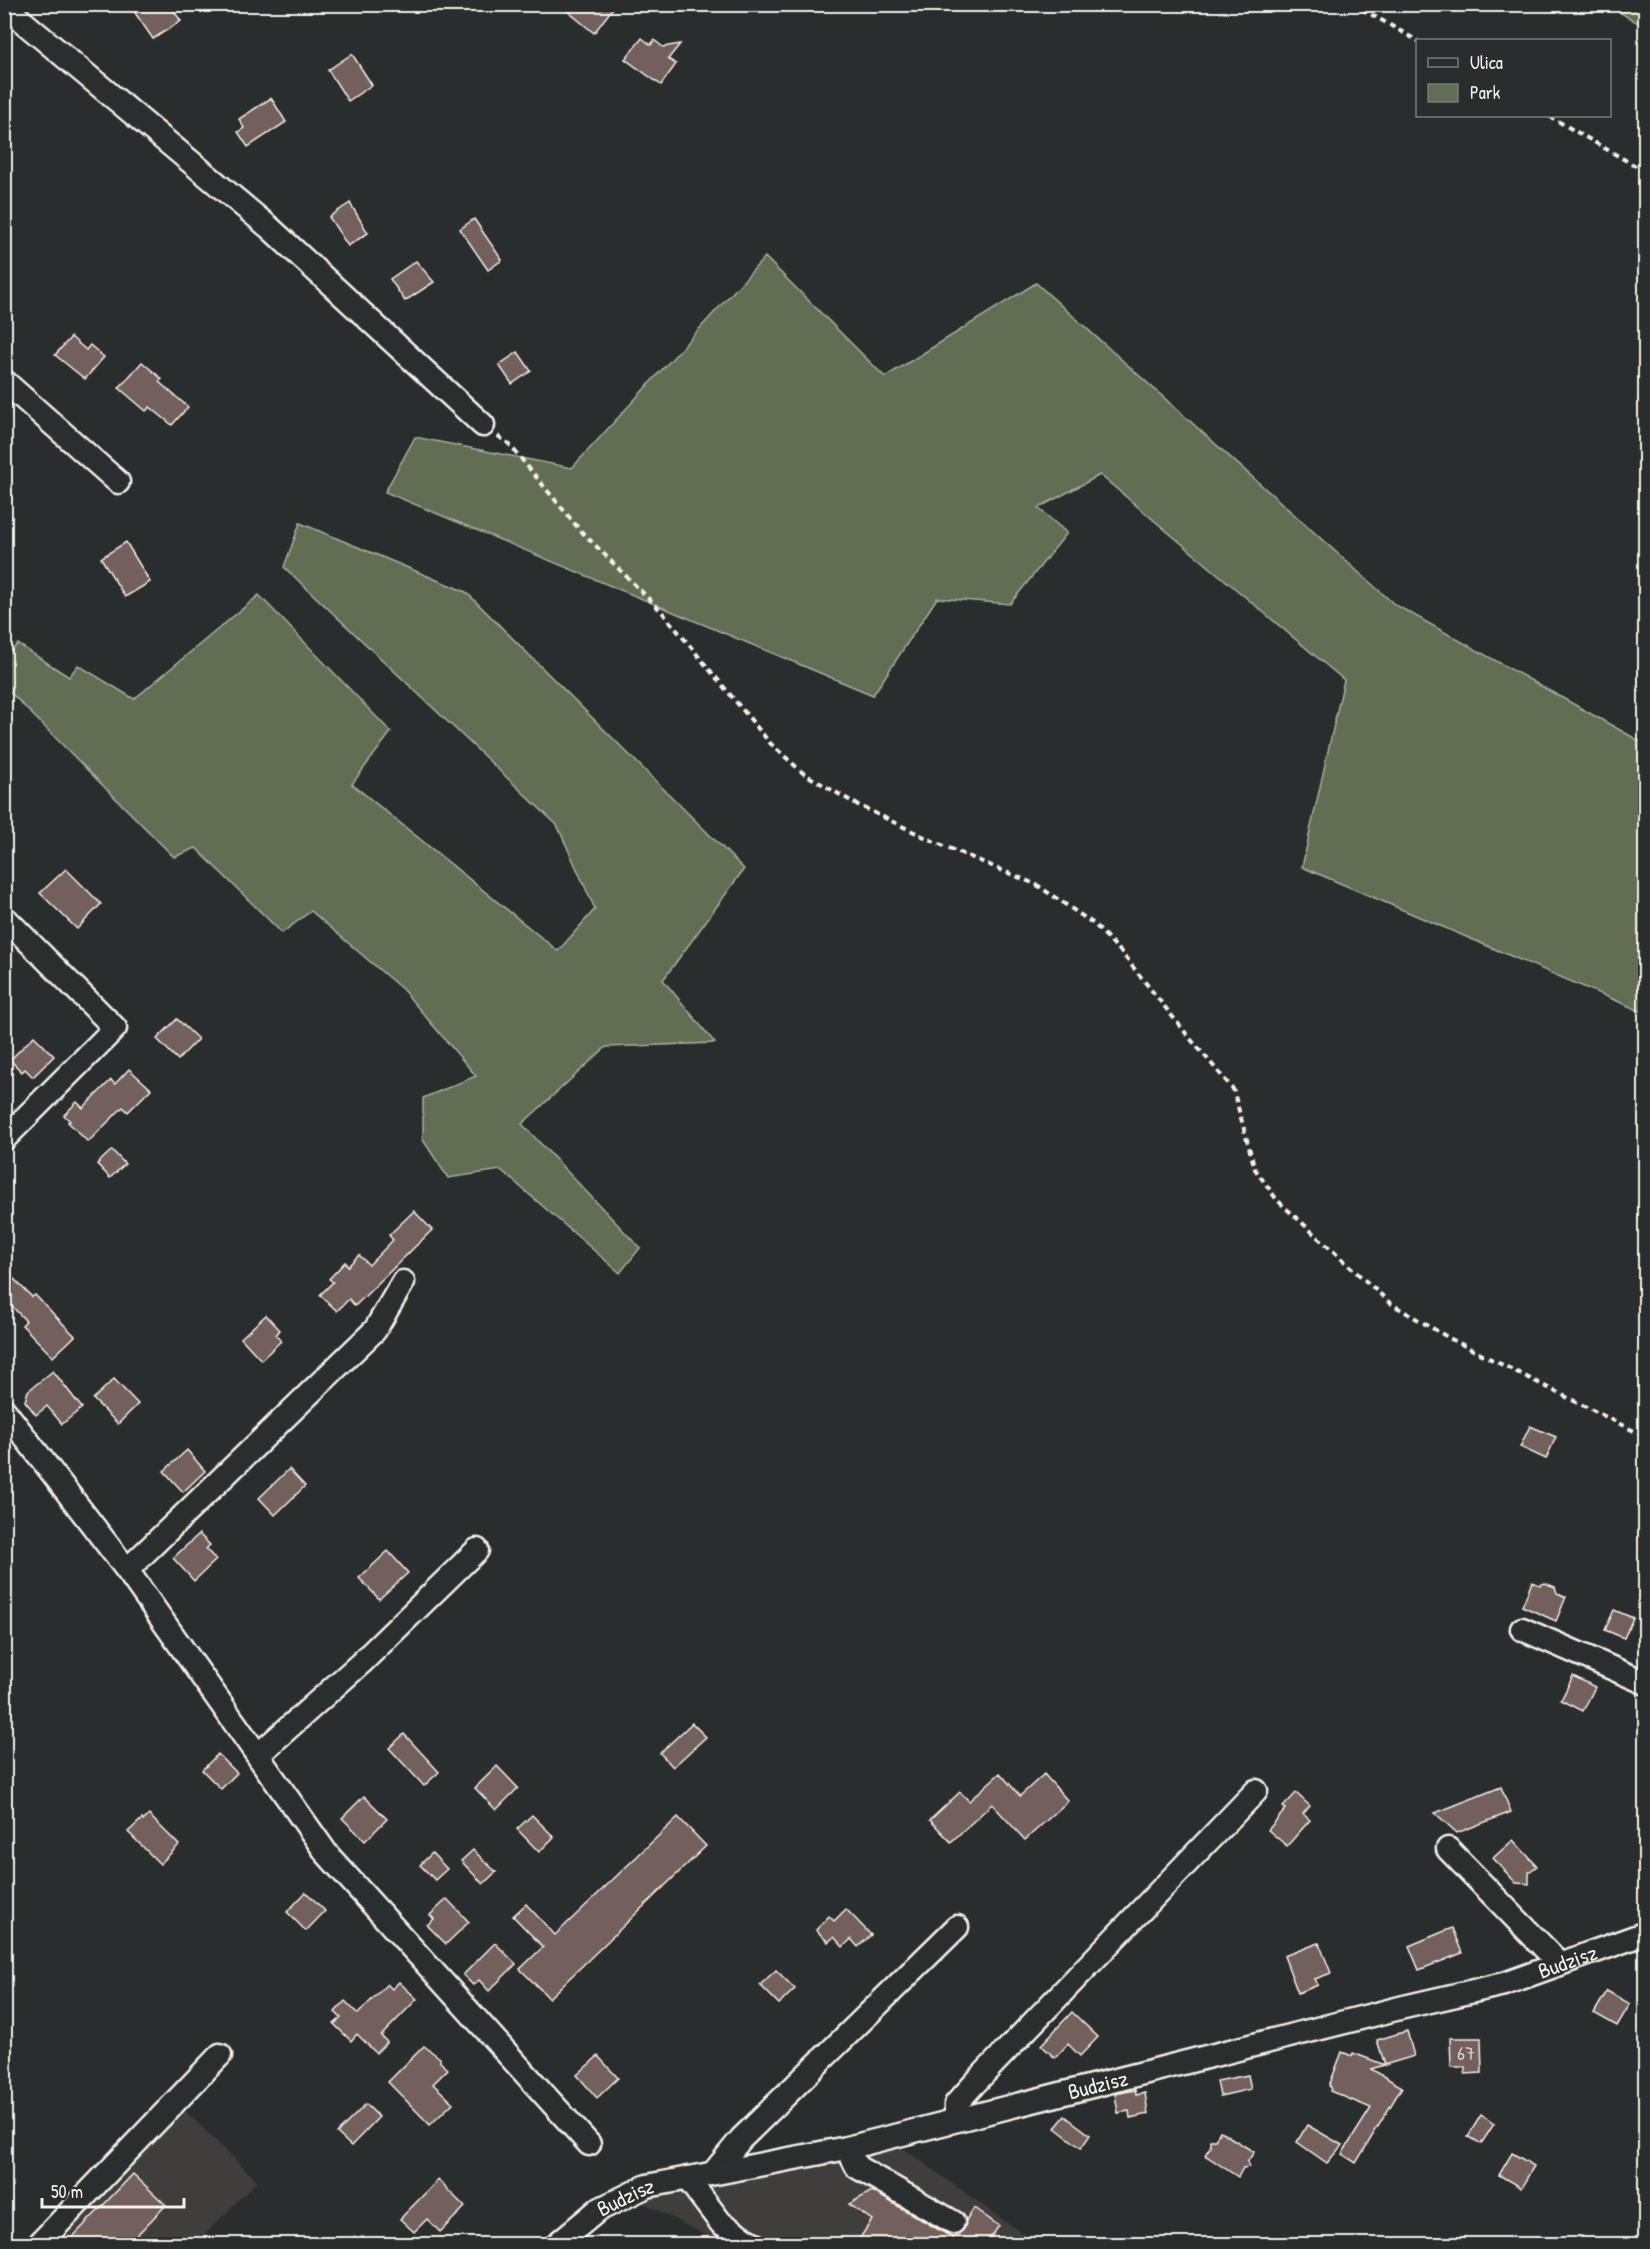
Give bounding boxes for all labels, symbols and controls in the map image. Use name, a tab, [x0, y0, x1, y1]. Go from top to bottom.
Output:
legend	[1416, 39, 1611, 117]
text: Ulica	[1470, 50, 1503, 75]
text: Park	[1470, 80, 1501, 105]
street label: Budzisz	[1534, 1937, 1601, 1986]
house number: 67	[1457, 2039, 1475, 2066]
street label: Budzisz	[1065, 2063, 1131, 2107]
street label: Budzisz	[592, 2170, 656, 2223]
scale bar	[42, 2171, 184, 2209]
text: 50 m	[51, 2179, 83, 2204]

